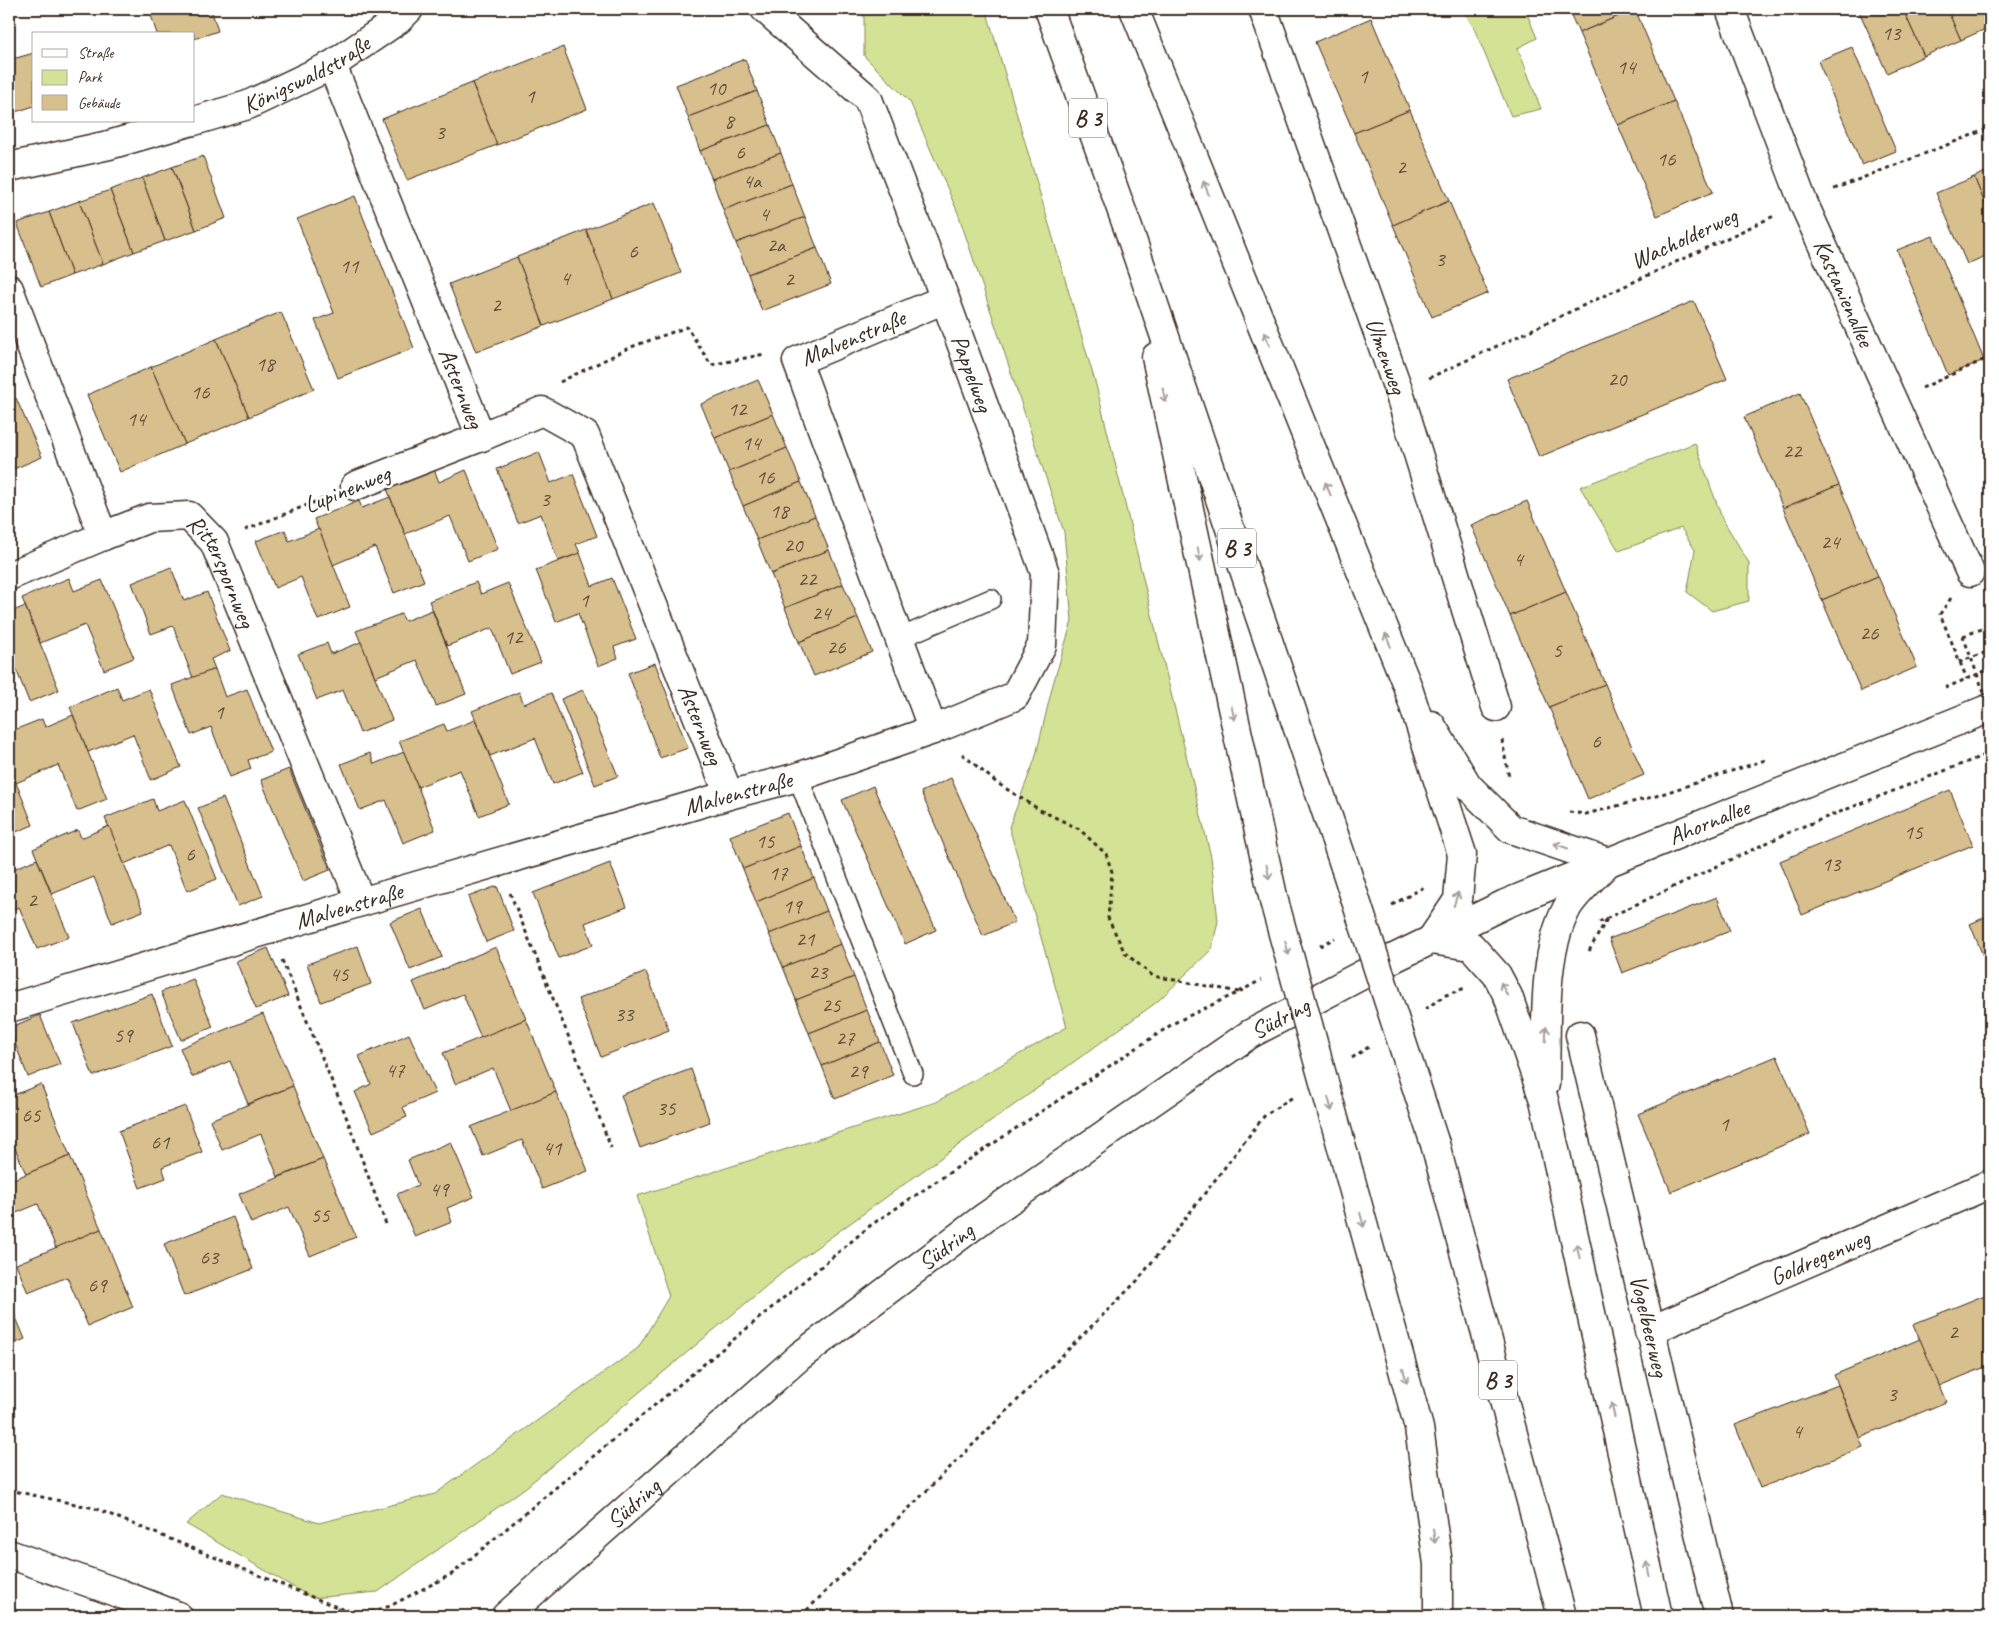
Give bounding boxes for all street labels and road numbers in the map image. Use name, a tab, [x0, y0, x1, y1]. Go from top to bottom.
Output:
street label: Königswaldstraße	[238, 27, 377, 120]
road number: B 3	[1069, 99, 1107, 138]
street label: Wacholderweg	[1626, 200, 1743, 276]
street label: Kastanienallee	[1807, 234, 1882, 353]
street label: Malvenstraße	[796, 302, 912, 373]
street label: Ulmenweg	[1359, 314, 1414, 400]
street label: Pappelweg	[944, 331, 1001, 418]
street label: Asternweg	[432, 343, 491, 434]
street label: Lupinenweg	[300, 457, 397, 520]
street label: Ritterspornweg	[181, 508, 263, 633]
road number: B 3	[1218, 528, 1256, 568]
street label: Asternweg	[671, 680, 731, 770]
street label: Malvenstraße	[681, 764, 797, 822]
street label: Ahornallee	[1664, 791, 1756, 851]
street label: Malvenstraße	[292, 875, 408, 936]
street label: Südring	[1246, 990, 1316, 1046]
street label: Südring	[912, 1215, 981, 1277]
street label: Goldregenweg	[1765, 1222, 1876, 1292]
street label: Vogelbeerweg	[1623, 1272, 1677, 1381]
road number: B 3	[1479, 1360, 1517, 1400]
street label: Südring	[600, 1470, 668, 1535]

